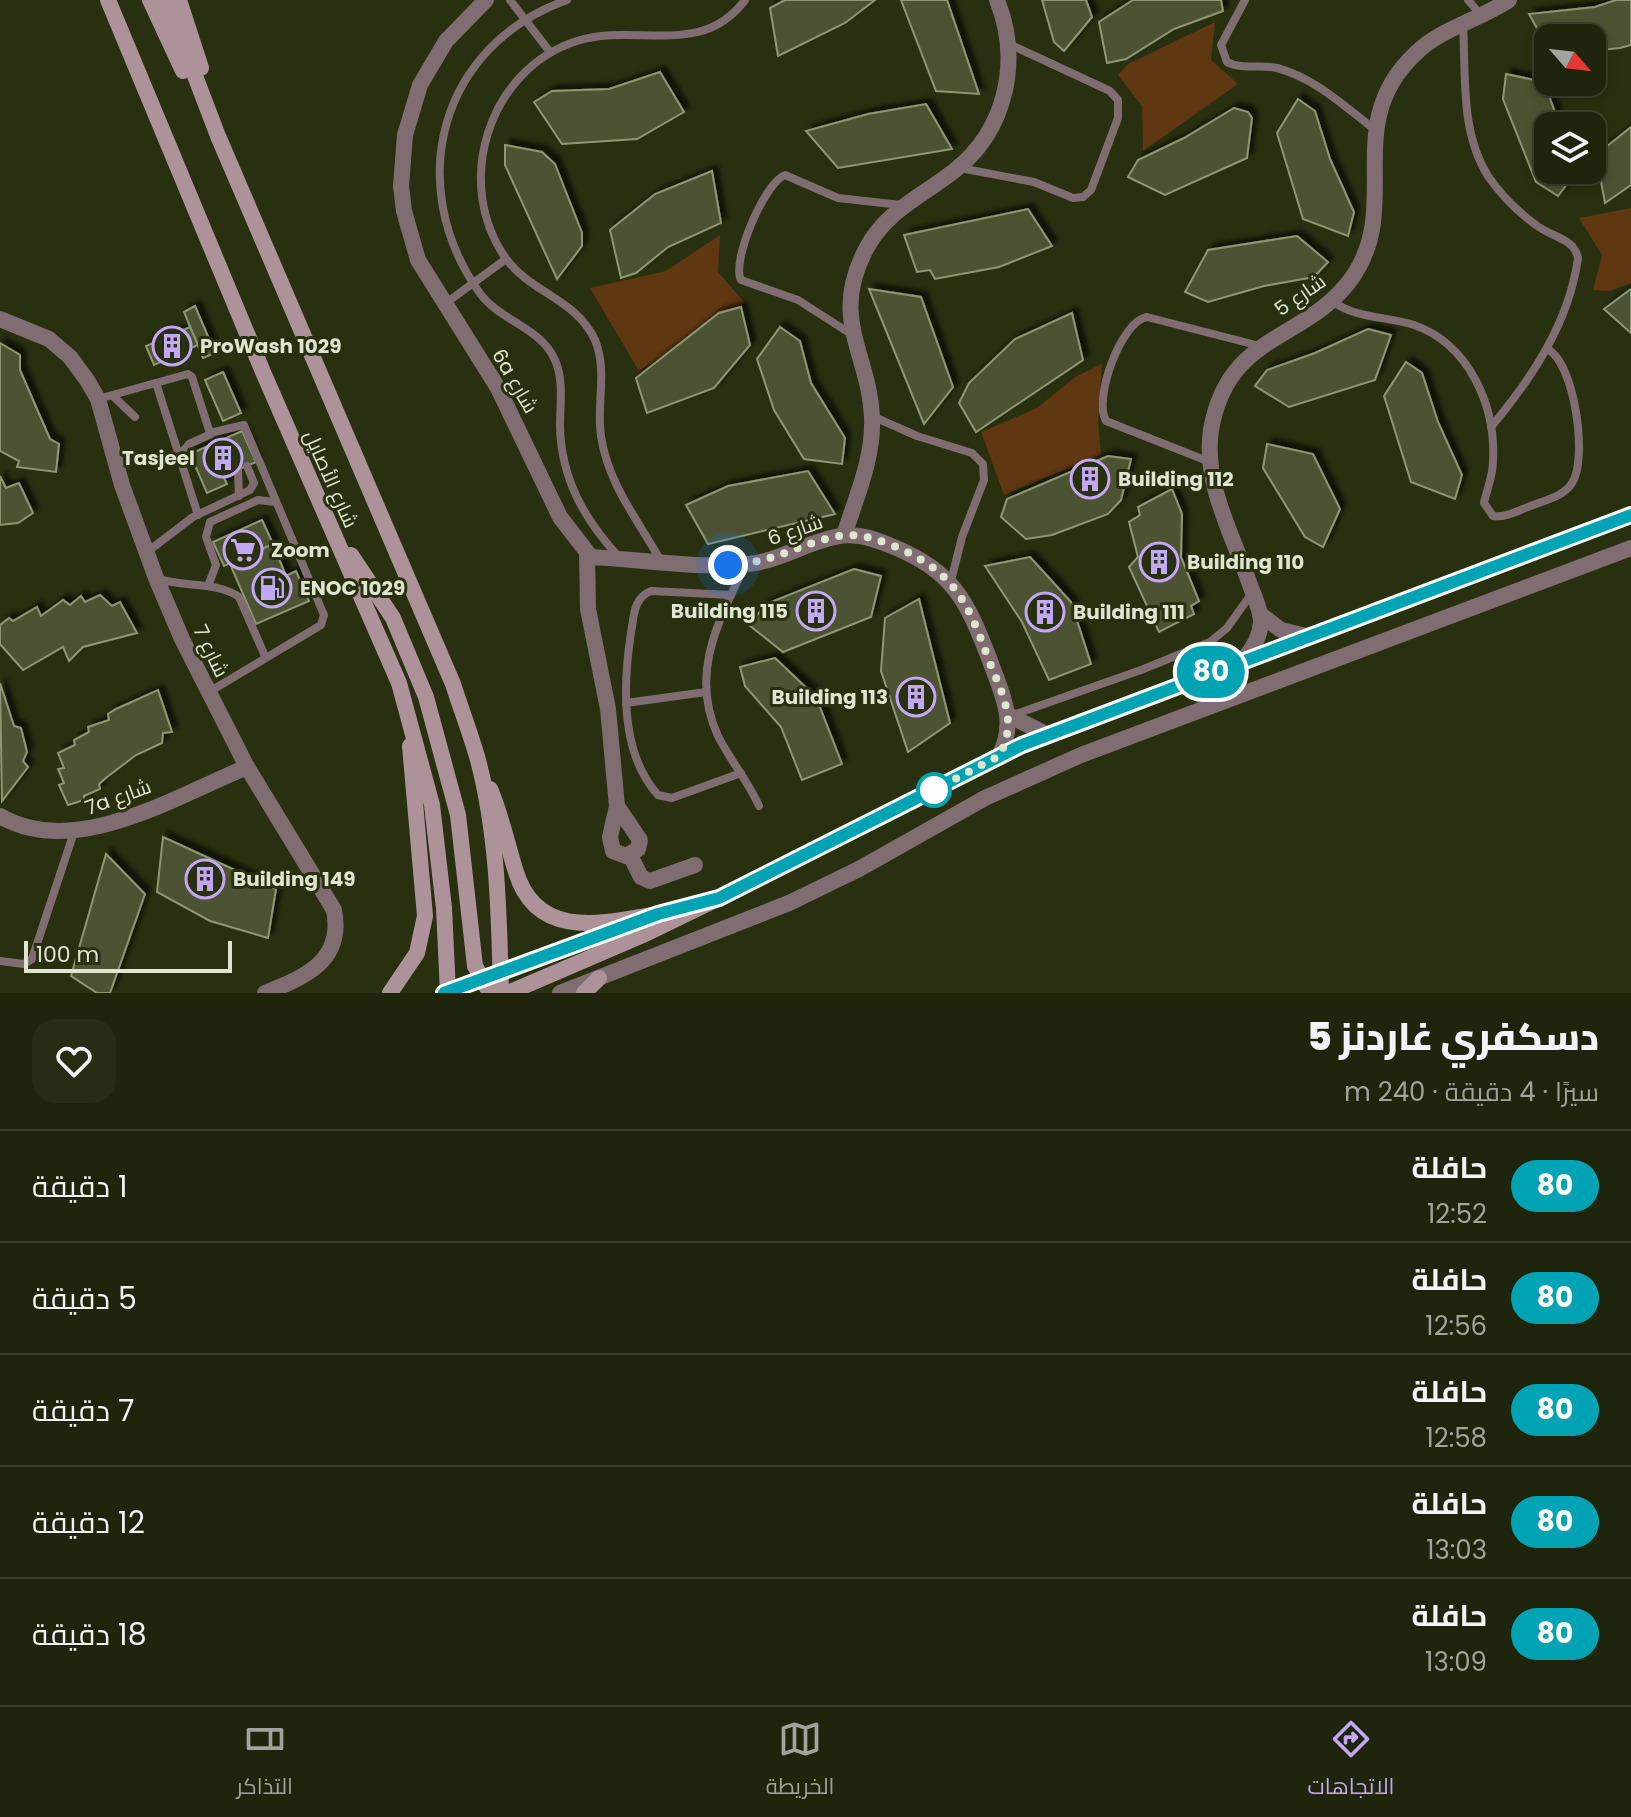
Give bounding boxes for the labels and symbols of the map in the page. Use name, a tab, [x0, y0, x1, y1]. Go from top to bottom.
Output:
north arrow	[1534, 24, 1606, 96]
street label: شارع 5	[1269, 267, 1331, 323]
building icon: ProWash 1029	[151, 325, 193, 367]
place label: ProWash 1029	[200, 332, 342, 360]
street label: 6a شارع	[485, 344, 545, 418]
street label: شارع الأصايل	[297, 426, 365, 532]
building icon: Tasjeel	[202, 437, 244, 479]
place label: Tasjeel	[122, 444, 195, 472]
building icon: Building 112	[1069, 458, 1111, 500]
place label: Building 112	[1118, 465, 1234, 493]
street label: شارع 6	[764, 508, 826, 552]
supermarket icon: Zoom	[222, 529, 264, 571]
place label: Zoom	[271, 536, 330, 564]
building icon: Building 110	[1138, 541, 1180, 583]
your location	[708, 545, 748, 585]
place label: Building 110	[1187, 548, 1304, 576]
fuel station icon: ENOC 1029	[251, 567, 293, 609]
place label: ENOC 1029	[300, 574, 405, 602]
building icon: Building 115	[795, 590, 837, 632]
building icon: Building 111	[1024, 591, 1066, 633]
place label: Building 115	[671, 597, 788, 625]
place label: Building 111	[1073, 598, 1185, 626]
street label: شارع 7	[186, 620, 236, 682]
line badge: 80	[1175, 646, 1247, 698]
building icon: Building 113	[895, 676, 937, 718]
place label: Building 113	[772, 683, 888, 711]
street label: 7a شارع	[81, 772, 155, 822]
unlabelled marker	[917, 773, 951, 807]
building icon: Building 149	[184, 858, 226, 900]
place label: Building 149	[233, 865, 356, 893]
scale bar	[24, 937, 232, 973]

